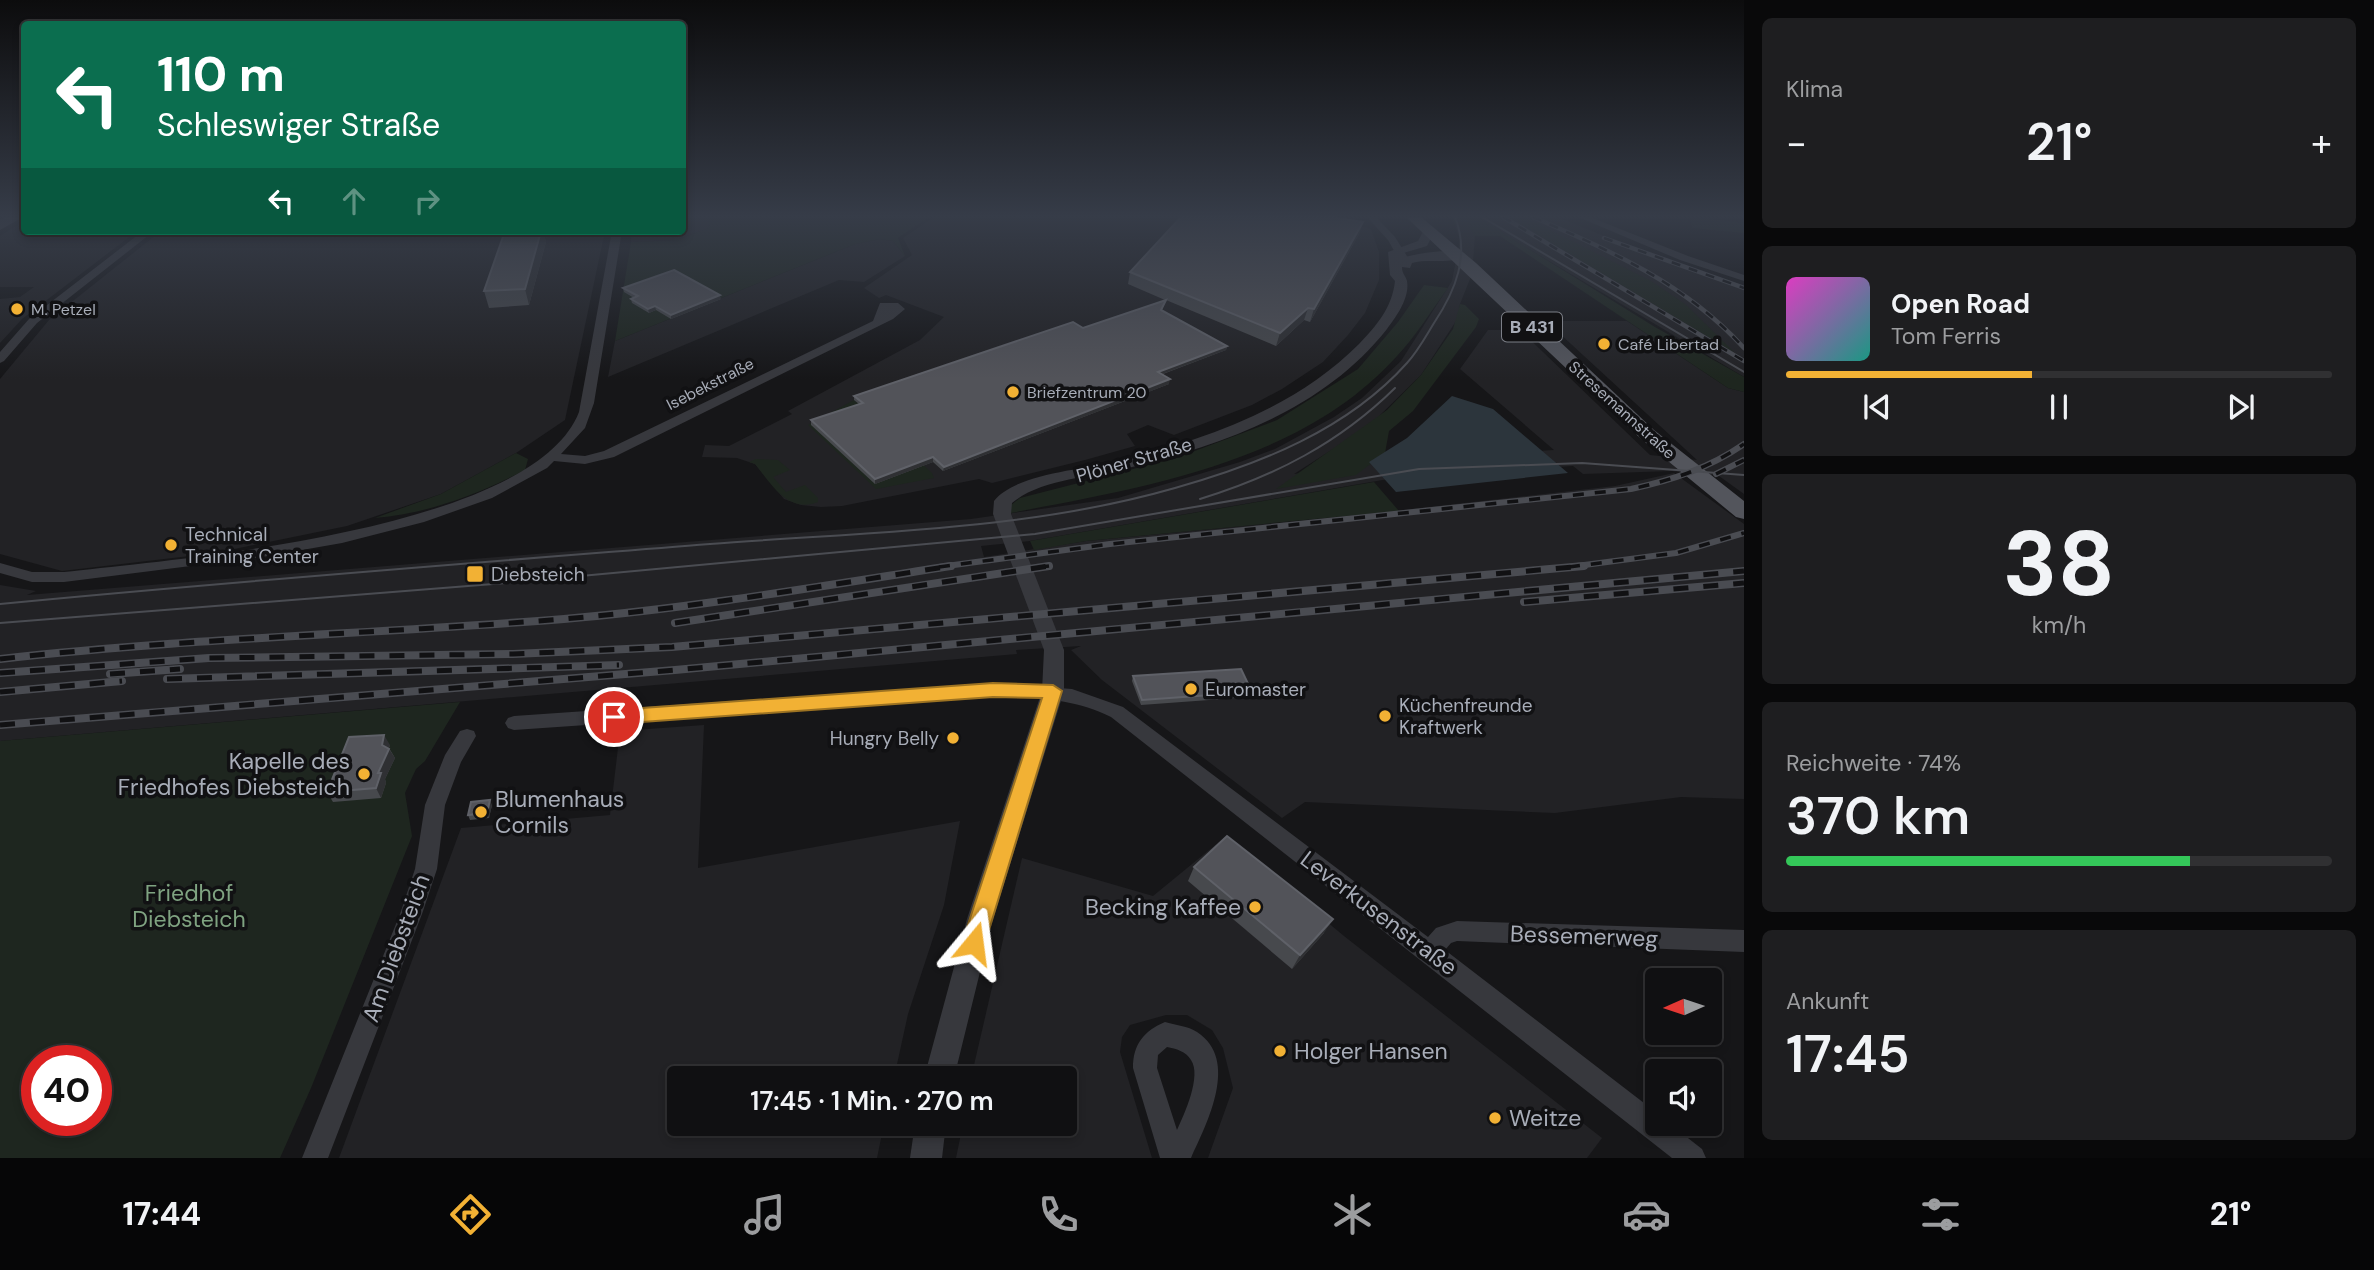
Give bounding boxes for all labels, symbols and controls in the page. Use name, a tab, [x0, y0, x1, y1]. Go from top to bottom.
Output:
text: 110 m	[157, 42, 285, 106]
icon: left	[42, 49, 133, 140]
text: Klima	[1786, 74, 1843, 104]
text: Schleswiger Straße	[157, 104, 440, 146]
text: 21°	[2026, 108, 2092, 176]
text: −	[1786, 118, 1807, 168]
text: +	[2311, 118, 2332, 168]
icon: left	[262, 182, 300, 220]
icon: ahead	[335, 182, 373, 220]
icon: right	[408, 182, 446, 220]
text: Open Road	[1891, 287, 2030, 321]
place label: M. Petzel	[31, 299, 96, 320]
marker: M. Petzel	[9, 301, 25, 317]
road number: B 431	[1502, 312, 1562, 342]
text: Tom Ferris	[1891, 321, 2001, 351]
place label: Café Libertad	[1618, 334, 1719, 355]
marker: Café Libertad	[1596, 336, 1612, 352]
street label: Isebekstraße	[663, 353, 757, 415]
street label: Stresemannstraße	[1564, 356, 1680, 464]
place label: Briefzentrum 20	[1027, 382, 1146, 403]
marker: Briefzentrum 20	[1005, 384, 1021, 400]
icon: previous	[1858, 388, 1896, 426]
icon: pause	[2040, 388, 2078, 426]
icon: next	[2222, 388, 2260, 426]
street label: Plöner Straße	[1073, 432, 1195, 488]
text: 38	[2003, 505, 2115, 623]
place label: Technical Training Center	[185, 522, 319, 569]
marker: Technical Training Center	[163, 537, 179, 553]
place label: Diebsteich	[491, 562, 585, 587]
marker: Diebsteich	[465, 564, 485, 584]
text: km/h	[2032, 610, 2086, 640]
place label: Euromaster	[1205, 677, 1306, 702]
marker: Euromaster	[1183, 681, 1199, 697]
pin	[584, 687, 644, 747]
place label: Küchenfreunde Kraftwerk	[1399, 693, 1533, 740]
icon: arrive	[595, 698, 633, 736]
marker: Küchenfreunde Kraftwerk	[1377, 708, 1393, 724]
place label: Hungry Belly	[830, 726, 939, 751]
marker: Hungry Belly	[945, 730, 961, 746]
place label: Kapelle des Friedhofes Diebsteich	[118, 746, 350, 802]
text: Reichweite · 74%	[1786, 748, 1961, 778]
marker: Kapelle des Friedhofes Diebsteich	[356, 766, 372, 782]
text: 370 km	[1786, 782, 1970, 850]
place label: Blumenhaus Cornils	[495, 784, 624, 840]
marker: Blumenhaus Cornils	[473, 804, 489, 820]
street label: Leverkusenstraße	[1295, 844, 1463, 982]
street label: Am Diebsteich	[355, 870, 437, 1026]
park label: Friedhof Diebsteich	[132, 878, 246, 934]
place label: Becking Kaffee	[1085, 892, 1241, 922]
marker: Becking Kaffee	[1247, 899, 1263, 915]
position arrow	[937, 906, 1011, 980]
street label: Bessemerweg	[1509, 918, 1659, 954]
north arrow	[1645, 968, 1722, 1045]
map controls	[1645, 968, 1722, 1136]
text: Ankunft	[1786, 986, 1869, 1016]
text: 17:45	[1786, 1020, 1910, 1088]
place label: Holger Hansen	[1294, 1036, 1448, 1066]
marker: Holger Hansen	[1272, 1043, 1288, 1059]
speed limit sign: 40	[21, 1045, 112, 1136]
button: sound	[1645, 1059, 1722, 1136]
text: 17:45 · 1 Min. · 270 m	[750, 1084, 994, 1118]
place label: Weitze	[1509, 1103, 1581, 1133]
marker: Weitze	[1487, 1110, 1503, 1126]
icon: directions	[446, 1190, 495, 1239]
icon: music	[740, 1190, 789, 1239]
icon: phone	[1034, 1190, 1083, 1239]
icon: climate	[1328, 1190, 1377, 1239]
icon: car	[1622, 1190, 1671, 1239]
icon: filters	[1916, 1190, 1965, 1239]
text: 17:44	[122, 1193, 201, 1235]
text: 21°	[2210, 1193, 2251, 1235]

